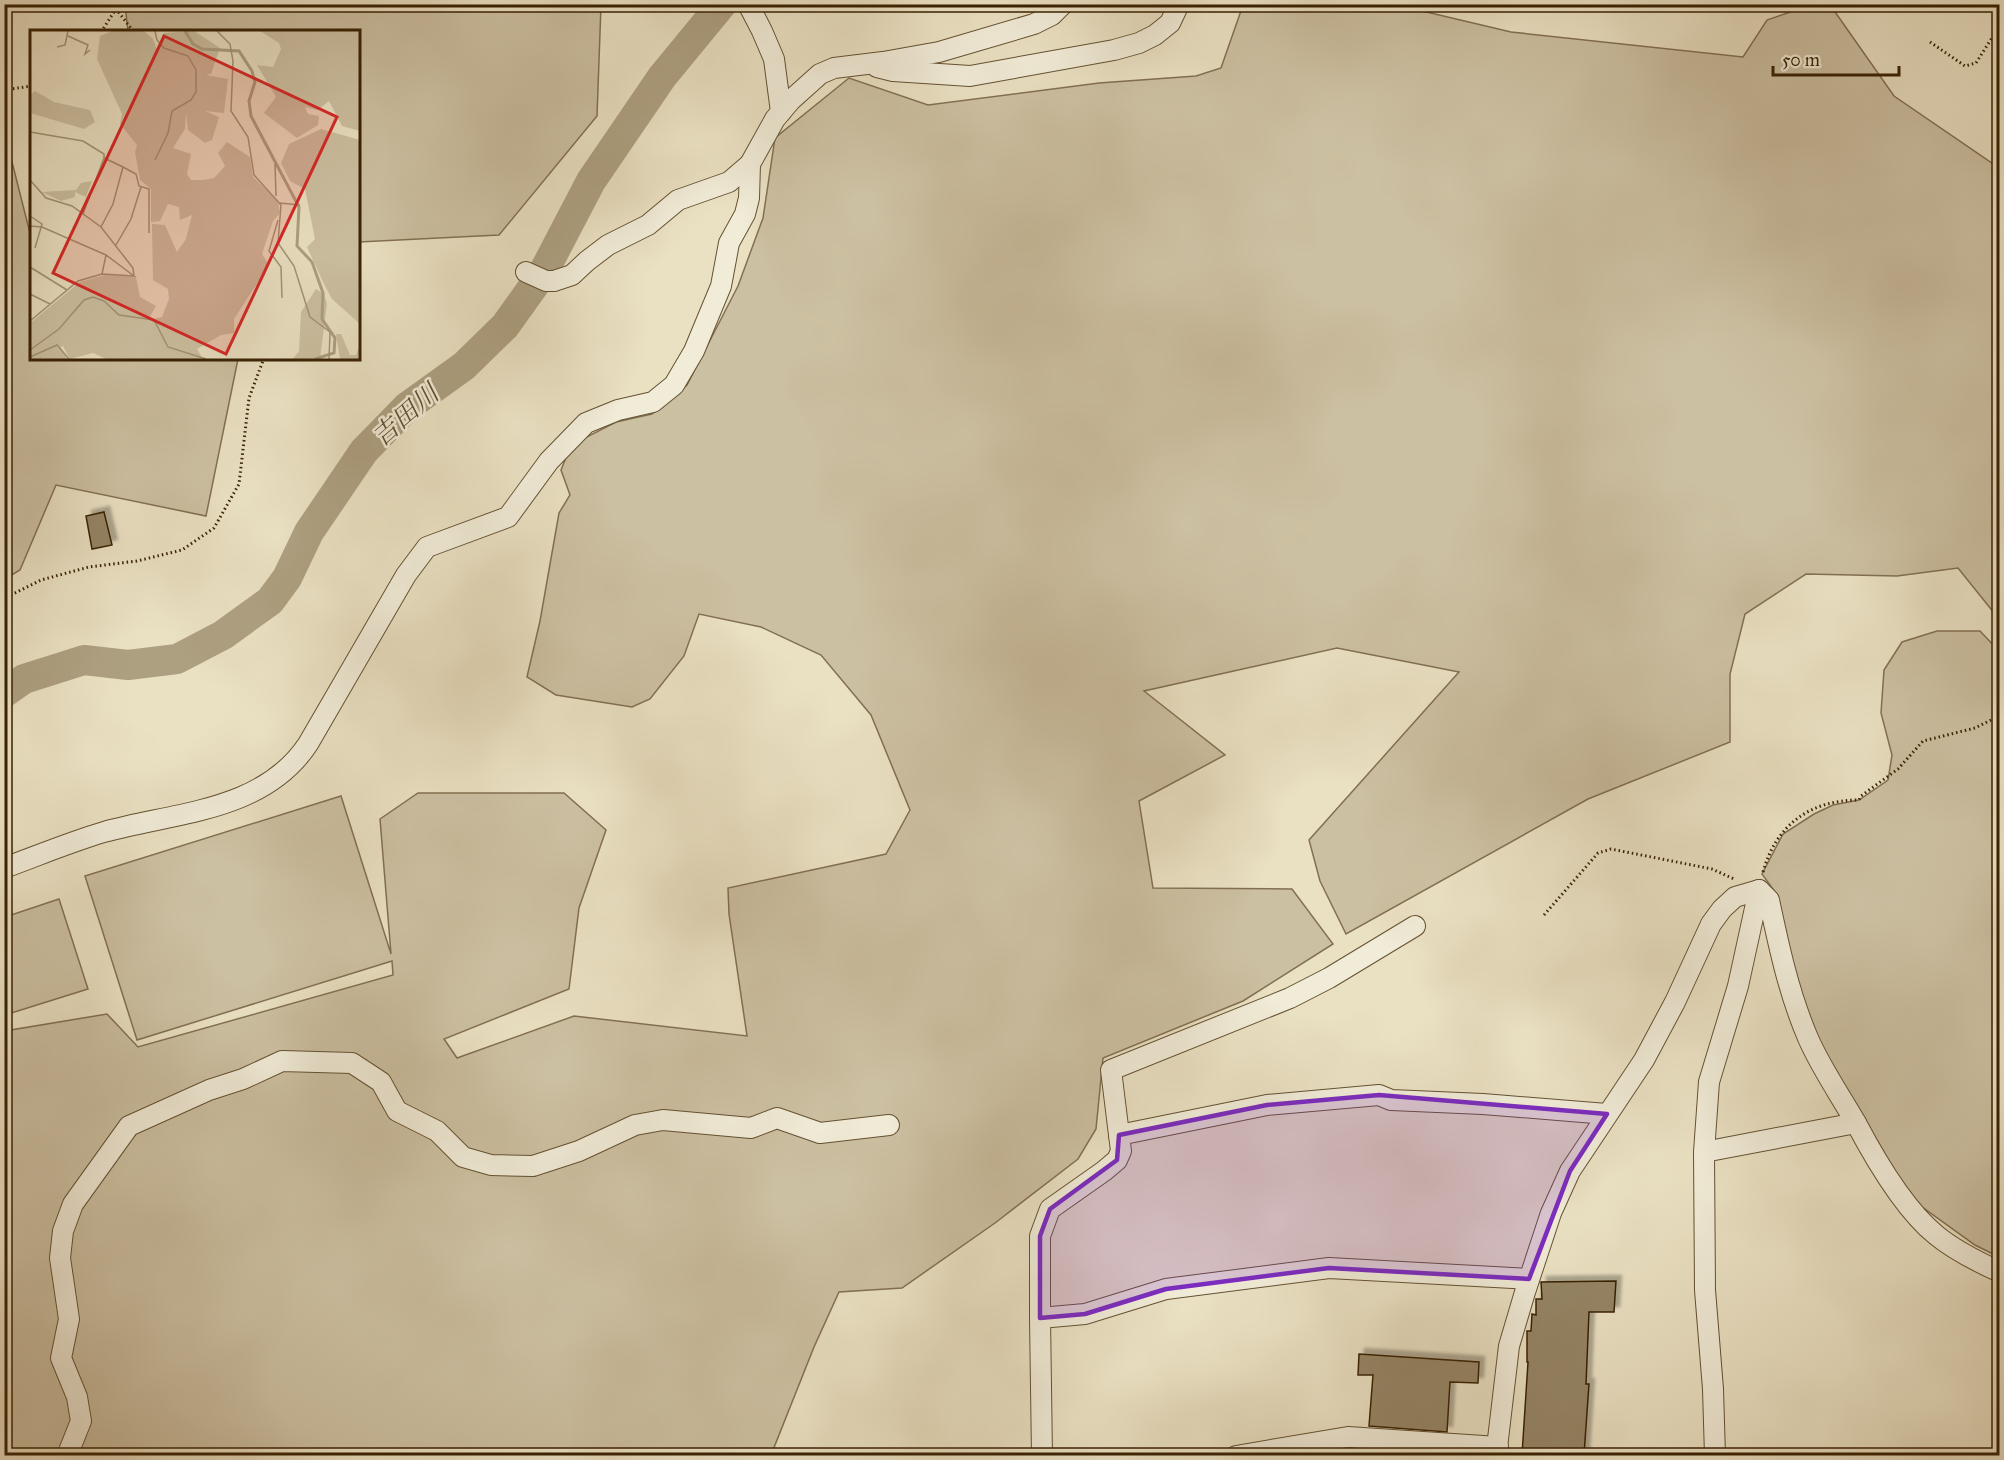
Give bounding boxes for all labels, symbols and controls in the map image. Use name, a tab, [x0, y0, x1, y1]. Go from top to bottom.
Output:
inset map	[30, 30, 360, 360]
scale bar	[1773, 39, 1899, 77]
text: 50 m	[1782, 49, 1820, 71]
water label: 吉田川	[365, 375, 447, 453]

